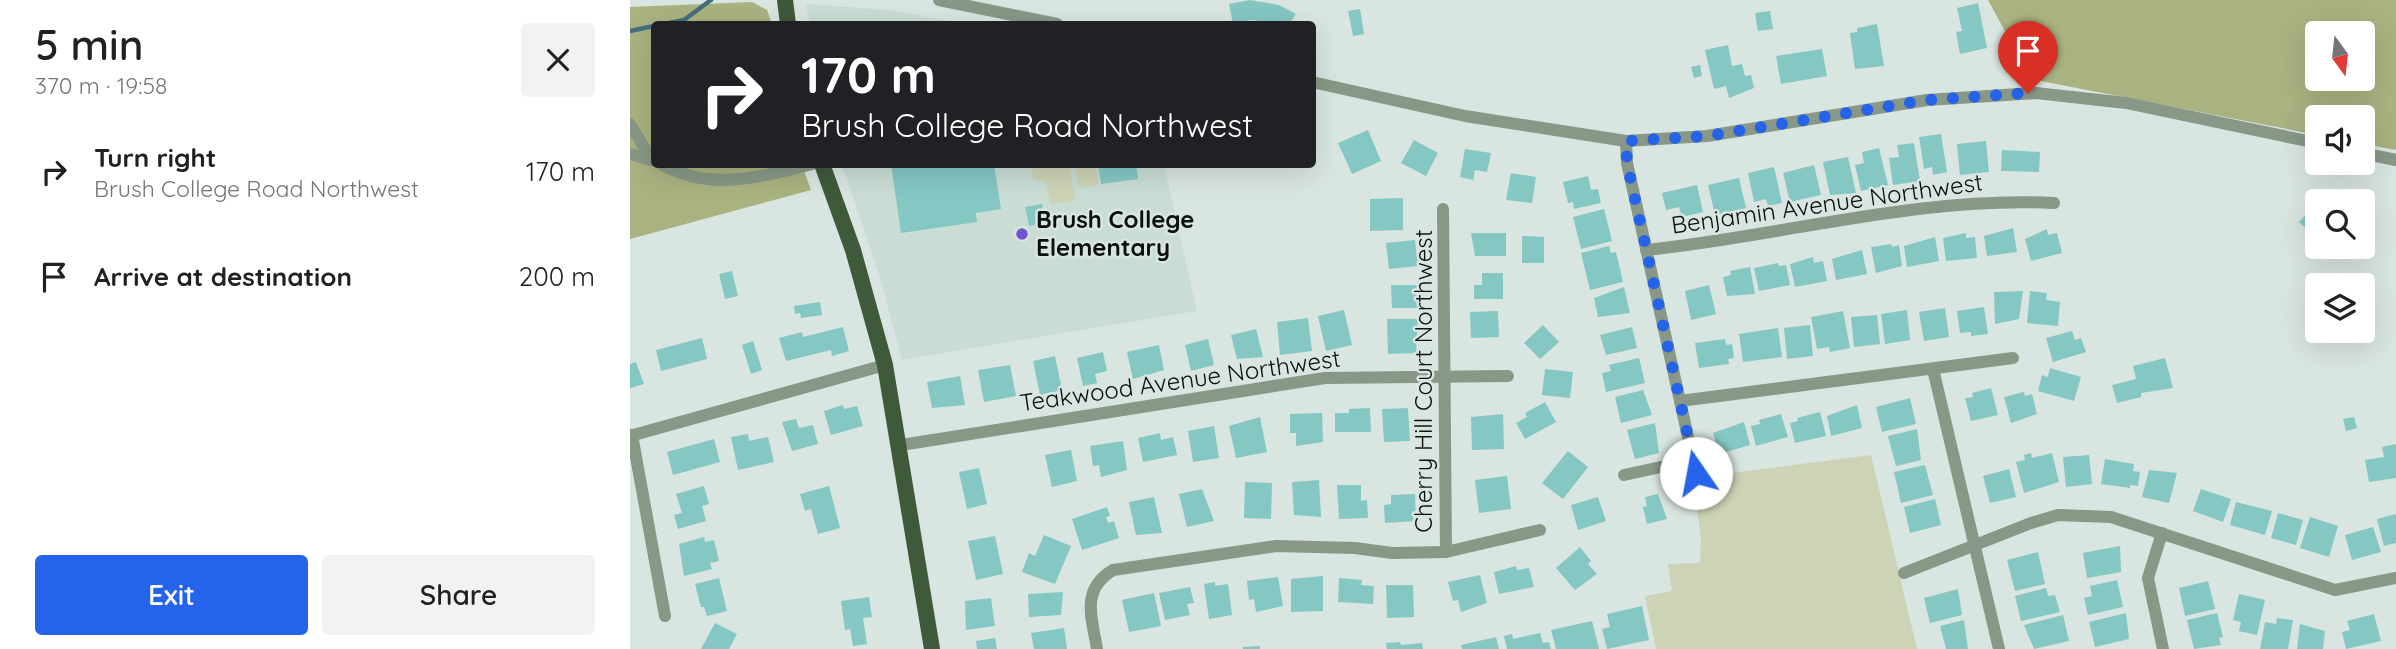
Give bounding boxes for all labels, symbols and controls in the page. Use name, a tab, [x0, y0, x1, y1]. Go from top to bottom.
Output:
text: 5 min	[35, 18, 143, 71]
pin	[1998, 21, 2058, 93]
north arrow	[2305, 21, 2375, 91]
map controls	[2305, 21, 2375, 343]
button: close	[521, 23, 595, 97]
icon: arrive	[2009, 32, 2047, 70]
text: 170 m	[801, 44, 936, 105]
icon: right	[686, 49, 777, 140]
text: 370 m · 19:58	[35, 71, 167, 100]
text: Brush College Road Northwest	[801, 105, 1253, 145]
button: sound	[2305, 105, 2375, 175]
text: Turn right	[94, 141, 216, 174]
icon: right	[35, 153, 73, 191]
text: 170 m	[526, 155, 595, 188]
street label: Benjamin Avenue Northwest	[1669, 166, 1984, 240]
text: Brush College Road Northwest	[94, 174, 419, 203]
button: search	[2305, 189, 2375, 259]
place label: Brush College Elementary	[1036, 204, 1194, 262]
marker: Brush College Elementary	[1014, 226, 1030, 242]
street label: Cherry Hill Court Northwest	[1408, 229, 1438, 533]
icon: arrive	[35, 258, 73, 296]
text: Arrive at destination	[94, 260, 352, 293]
text: 200 m	[519, 260, 595, 293]
button: layers	[2305, 273, 2375, 343]
street label: Teakwood Avenue Northwest	[1018, 343, 1342, 417]
position arrow	[1659, 436, 1733, 510]
button: Exit	[35, 555, 308, 635]
button: Share	[322, 555, 595, 635]

